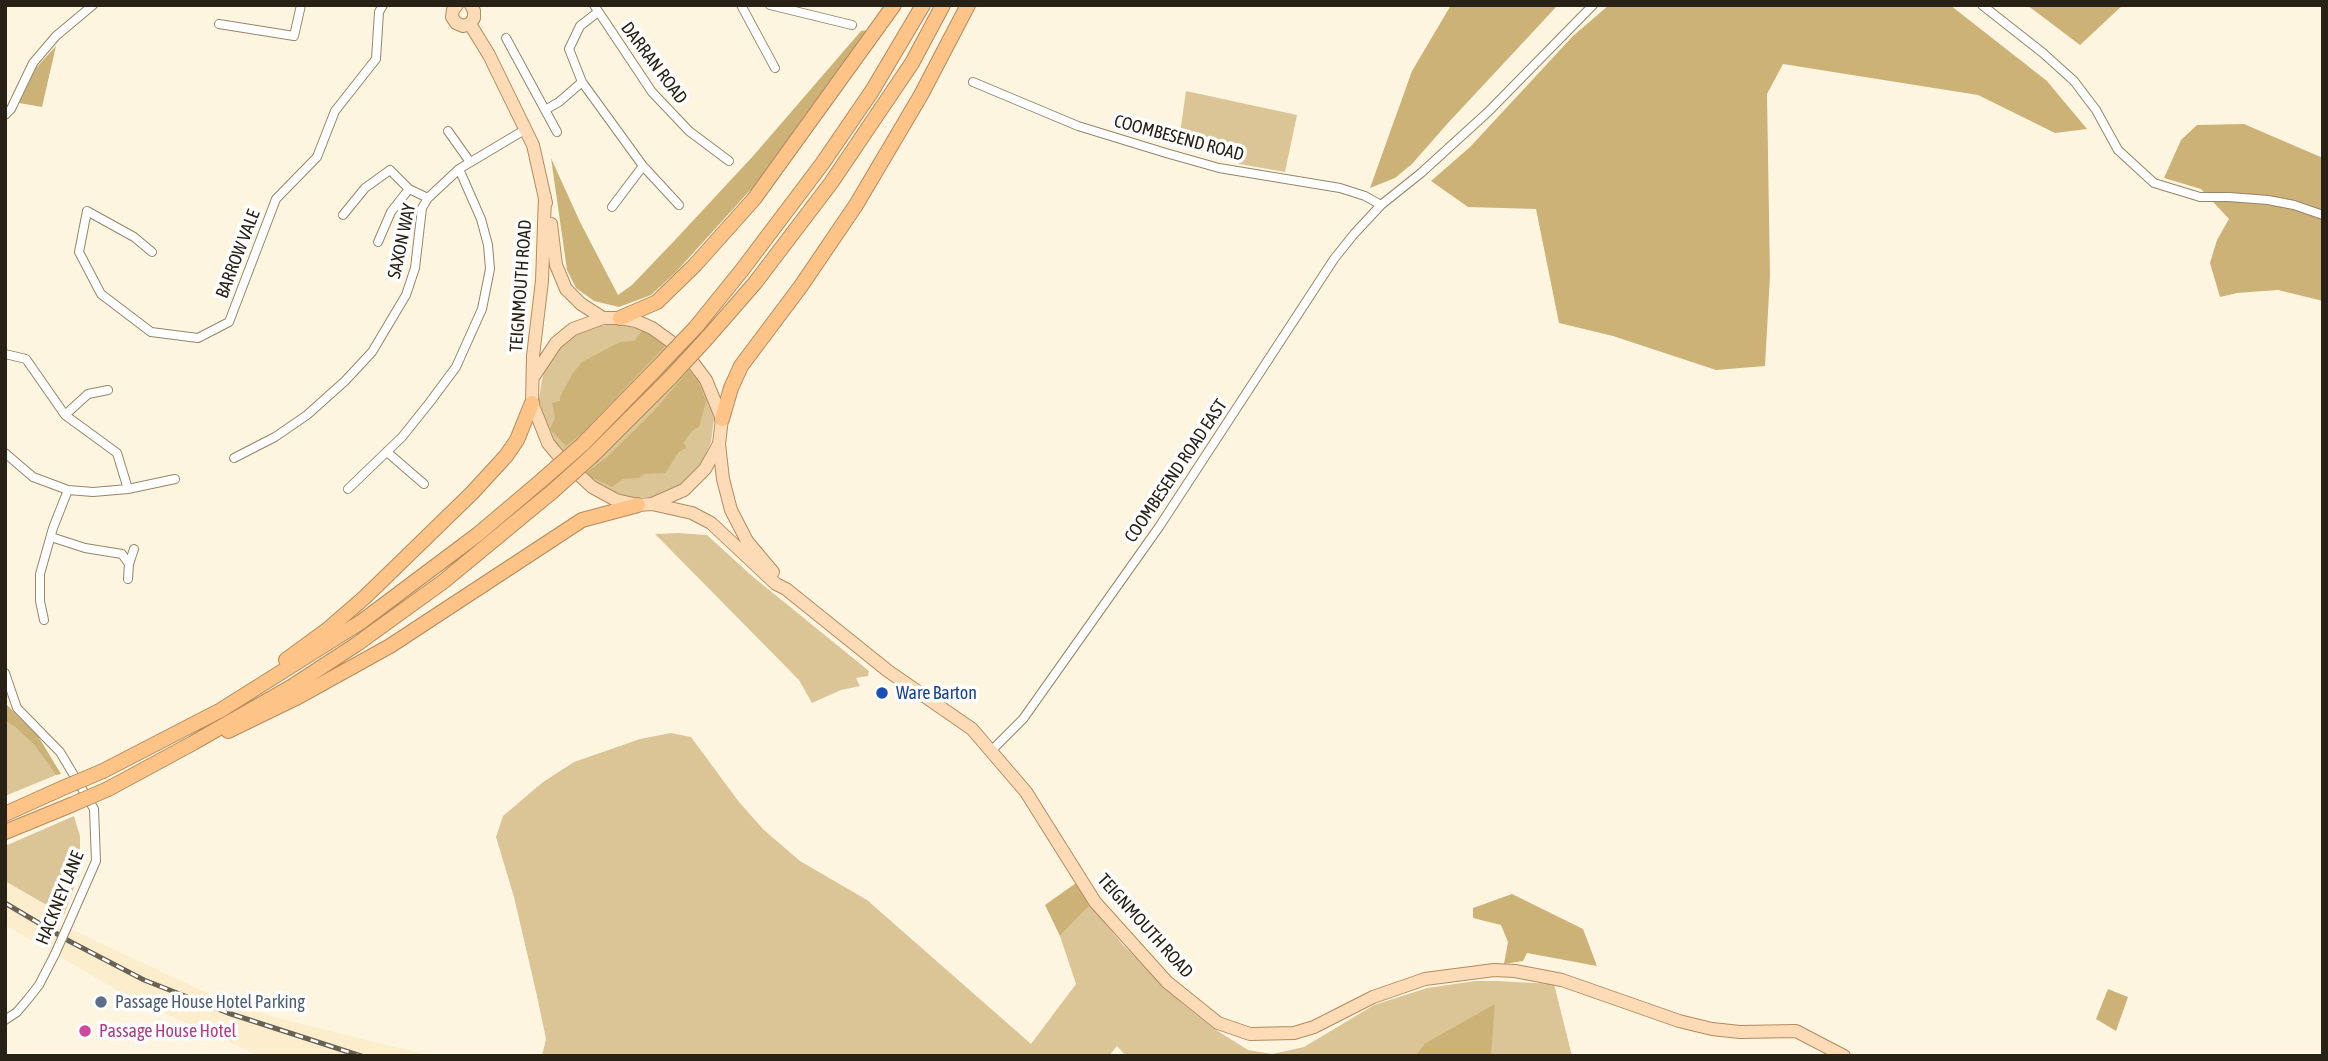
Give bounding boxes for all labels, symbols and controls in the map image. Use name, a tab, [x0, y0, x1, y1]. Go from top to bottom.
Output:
street label: DARRAN ROAD	[616, 18, 692, 108]
street label: COOMBESEND ROAD	[1112, 110, 1246, 166]
street label: SAXON WAY	[383, 201, 421, 281]
street label: BARROW VALE	[211, 207, 265, 301]
street label: TEIGNMOUTH ROAD	[506, 219, 536, 353]
street label: COOMBESEND ROAD EAST	[1120, 395, 1232, 547]
place label: Ware Barton	[896, 682, 977, 704]
marker: Ware Barton	[874, 685, 890, 701]
street label: HACKNEY LANE	[31, 848, 89, 948]
street label: TEIGNMOUTH ROAD	[1093, 870, 1197, 982]
place label: Passage House Hotel Parking	[115, 991, 305, 1013]
marker: Passage House Hotel Parking	[93, 994, 109, 1010]
place label: Passage House Hotel	[99, 1020, 236, 1042]
marker: Passage House Hotel	[77, 1023, 93, 1039]

